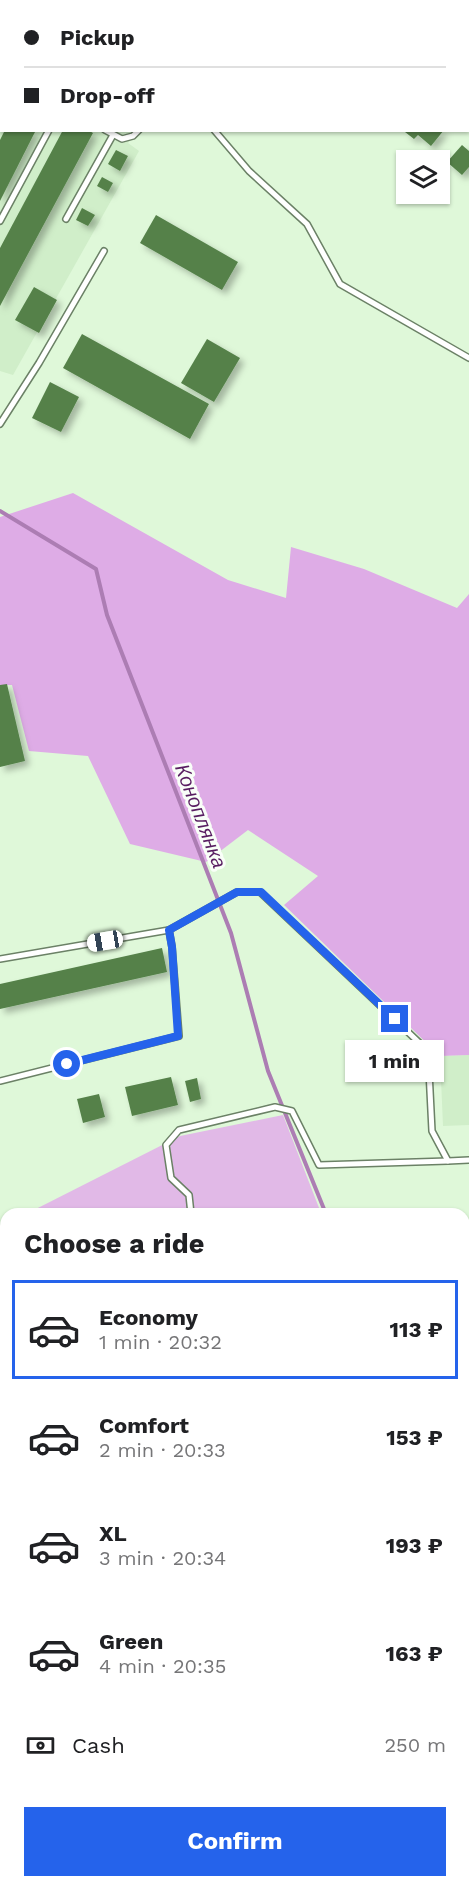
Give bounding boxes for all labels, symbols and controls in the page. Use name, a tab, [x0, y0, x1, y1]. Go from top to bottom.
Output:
text: Pickup	[60, 25, 135, 50]
text: Drop-off	[60, 83, 155, 108]
map controls	[396, 150, 450, 204]
button: layers	[396, 150, 450, 204]
water label: Коноплянка	[170, 761, 232, 871]
car	[86, 929, 124, 953]
route end	[381, 1005, 408, 1032]
callout: 1 min	[346, 1040, 444, 1082]
text: 1 min	[369, 1049, 420, 1073]
route start	[53, 1050, 80, 1077]
text: Choose a ride	[24, 1228, 204, 1260]
icon: car	[27, 1303, 81, 1357]
text: Economy	[99, 1305, 198, 1330]
text: 113 ₽	[390, 1317, 443, 1342]
text: 1 min · 20:32	[99, 1330, 222, 1354]
icon: car	[27, 1411, 81, 1465]
text: Comfort	[99, 1413, 189, 1438]
text: 153 ₽	[386, 1425, 443, 1450]
text: 2 min · 20:33	[99, 1438, 226, 1462]
icon: car	[27, 1519, 81, 1573]
text: XL	[99, 1521, 127, 1546]
text: 193 ₽	[386, 1533, 443, 1558]
text: 3 min · 20:34	[99, 1546, 226, 1570]
icon: car	[27, 1627, 81, 1681]
text: Green	[99, 1629, 163, 1654]
text: 163 ₽	[385, 1641, 443, 1666]
text: 4 min · 20:35	[99, 1654, 226, 1678]
icon: cash	[24, 1729, 57, 1762]
text: Cash	[72, 1733, 125, 1758]
text: 250 m	[384, 1733, 446, 1757]
button: Confirm	[24, 1807, 446, 1876]

